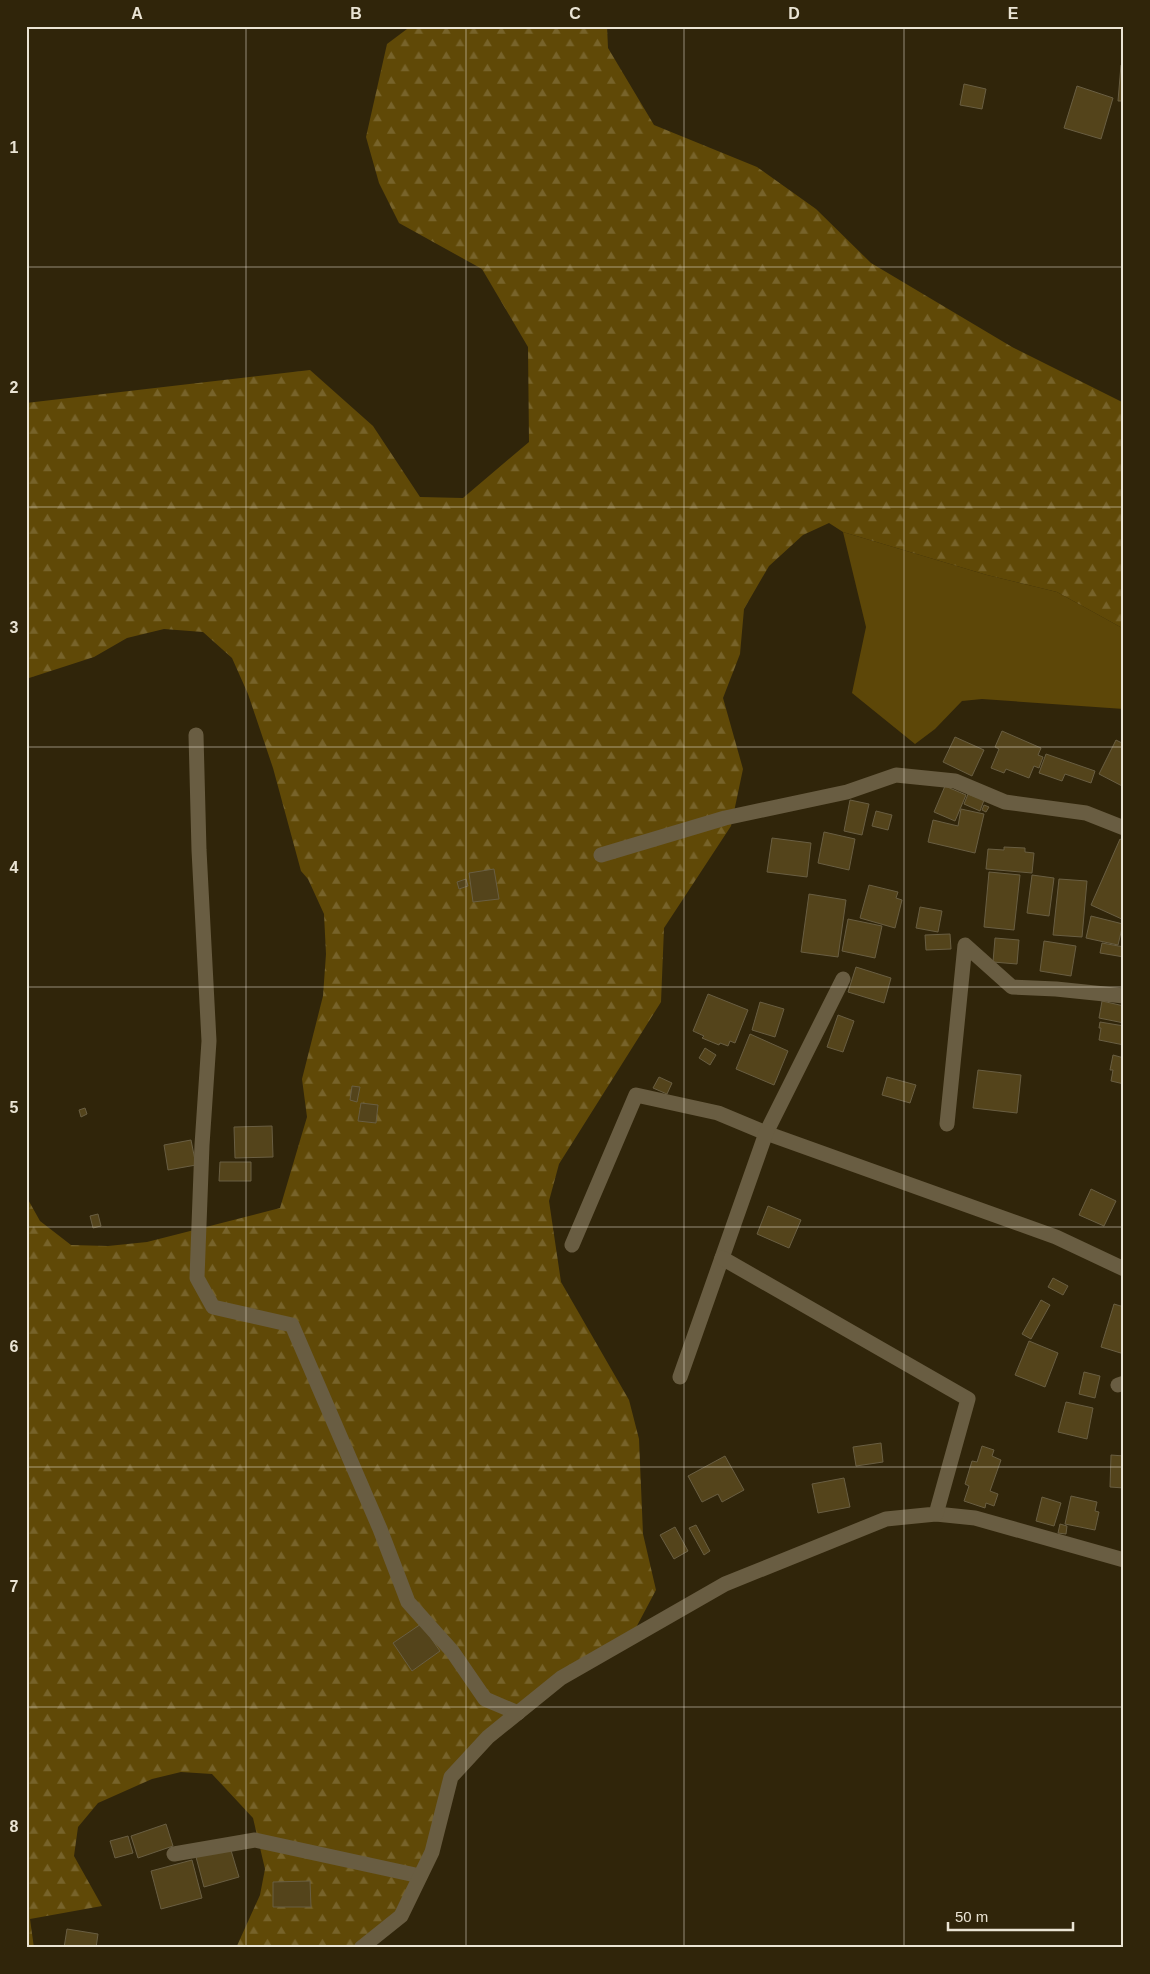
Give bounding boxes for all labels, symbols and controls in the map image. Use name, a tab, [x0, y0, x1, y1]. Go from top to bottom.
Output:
text: A	[131, 5, 143, 22]
text: B	[350, 5, 362, 22]
text: C	[569, 5, 581, 22]
text: D	[788, 5, 800, 22]
text: E	[1008, 5, 1019, 22]
text: 1	[10, 139, 19, 156]
text: 2	[10, 379, 19, 396]
text: 3	[10, 619, 19, 636]
text: 4	[10, 859, 19, 876]
text: 5	[10, 1099, 19, 1116]
text: 6	[10, 1338, 19, 1355]
text: 7	[10, 1578, 19, 1595]
text: 8	[10, 1818, 19, 1835]
scale bar	[948, 1899, 1072, 1931]
text: 50 m	[955, 1908, 988, 1925]

